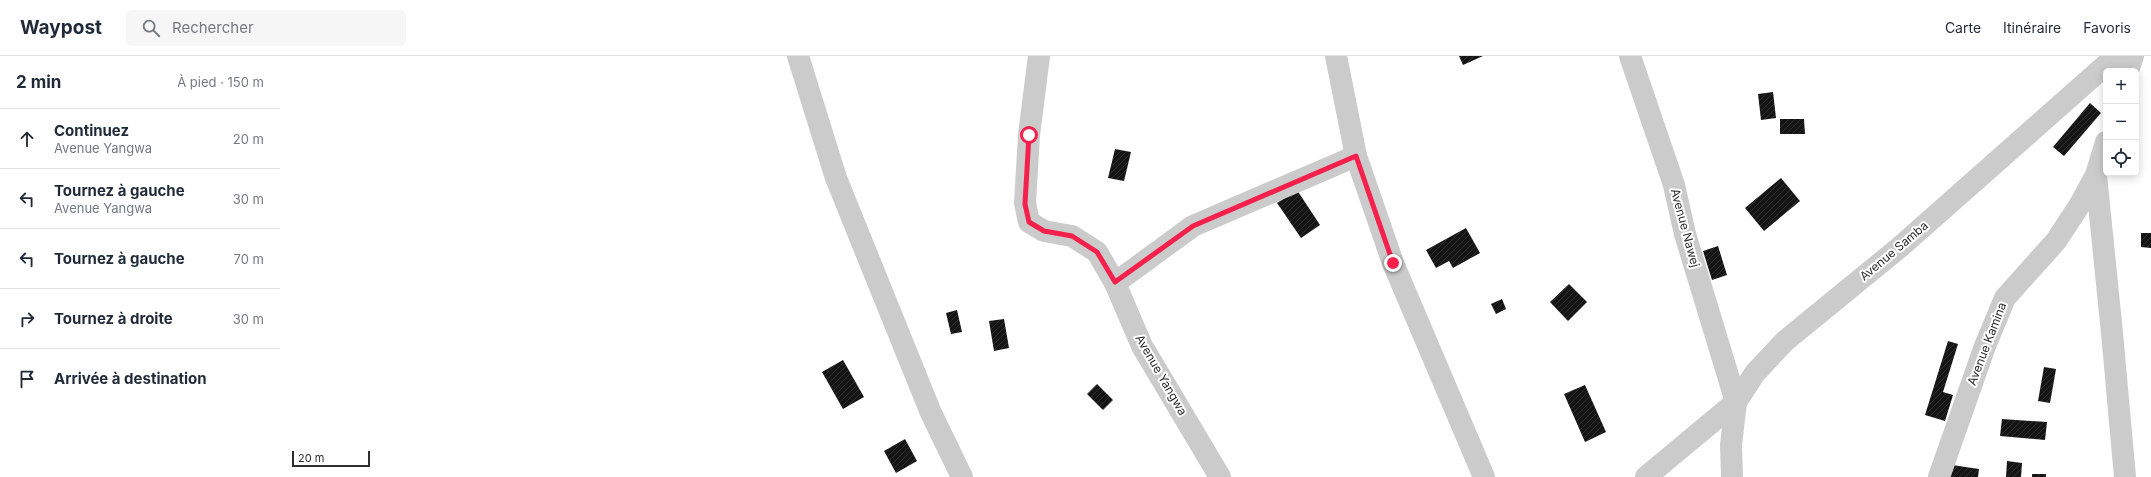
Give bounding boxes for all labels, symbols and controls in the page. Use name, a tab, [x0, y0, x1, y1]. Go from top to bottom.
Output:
search box	[126, 10, 406, 46]
text: Waypost	[20, 16, 102, 39]
icon: search	[140, 17, 162, 39]
text: Rechercher	[172, 18, 254, 37]
text: Carte	[1945, 19, 1981, 36]
text: Itinéraire	[2003, 19, 2061, 36]
text: Favoris	[2083, 19, 2131, 36]
map controls	[2103, 68, 2139, 176]
button: +	[2103, 68, 2139, 104]
text: 2 min	[16, 72, 61, 92]
text: À pied · 150 m	[177, 74, 264, 90]
button: −	[2103, 104, 2139, 140]
text: Continuez	[54, 121, 129, 140]
route start	[1020, 126, 1038, 144]
icon: ahead	[16, 128, 38, 150]
text: 20 m	[233, 131, 264, 147]
text: Avenue Yangwa	[54, 140, 152, 156]
button: locate	[2103, 140, 2139, 176]
text: Tournez à gauche	[54, 181, 185, 200]
street label: Avenue Nawej	[1668, 187, 1703, 269]
icon: left	[16, 188, 38, 210]
text: 30 m	[233, 191, 264, 207]
text: Avenue Yangwa	[54, 200, 152, 216]
street label: Avenue Samba	[1856, 218, 1931, 284]
icon: left	[16, 248, 38, 270]
text: Tournez à gauche	[54, 249, 185, 268]
text: 70 m	[234, 251, 264, 267]
route end	[1384, 254, 1402, 272]
street label: Avenue Kamina	[1964, 300, 2009, 387]
icon: right	[16, 308, 38, 330]
text: Tournez à droite	[54, 309, 173, 328]
text: 30 m	[233, 311, 264, 327]
street label: Avenue Yangwa	[1132, 332, 1191, 418]
icon: arrive	[16, 368, 38, 390]
text: Arrivée à destination	[54, 369, 207, 388]
scale bar	[292, 449, 370, 468]
text: 20 m	[298, 451, 324, 465]

